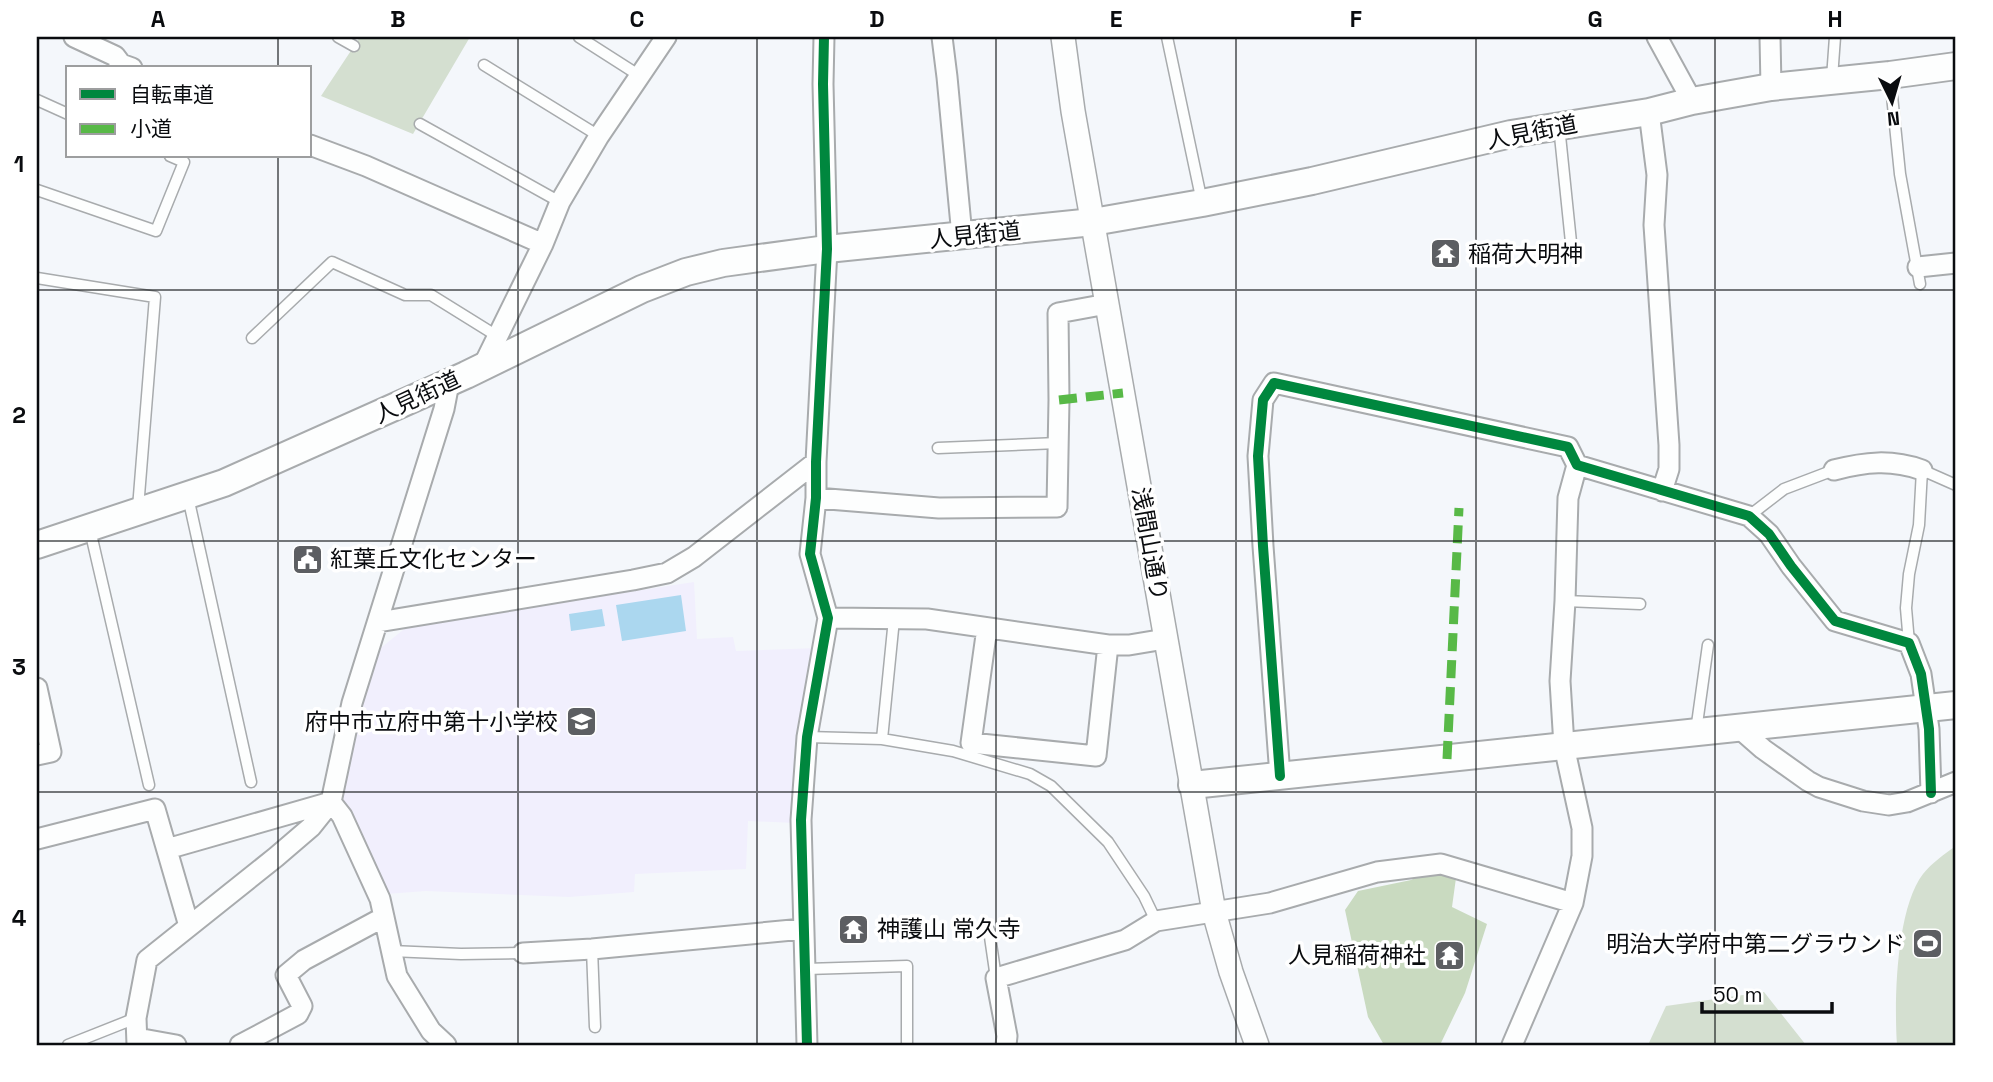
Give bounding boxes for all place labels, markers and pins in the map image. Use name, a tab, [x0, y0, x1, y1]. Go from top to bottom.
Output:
temple icon: 稲荷大明神	[1428, 237, 1462, 271]
place label: 稲荷大明神	[1468, 239, 1583, 269]
public building icon: 紅葉丘文化センター	[290, 542, 324, 576]
place label: 紅葉丘文化センター	[330, 544, 537, 574]
school or university icon: 府中市立府中第十小学校	[564, 705, 598, 739]
place label: 府中市立府中第十小学校	[305, 707, 558, 737]
temple icon: 神護山 常久寺	[837, 912, 871, 946]
place label: 神護山 常久寺	[877, 914, 1021, 944]
sports icon: 明治大学府中第二グラウンド	[1911, 927, 1945, 961]
place label: 明治大学府中第二グラウンド	[1606, 929, 1905, 959]
temple icon: 人見稲荷神社	[1432, 938, 1466, 972]
place label: 人見稲荷神社	[1288, 940, 1426, 970]

